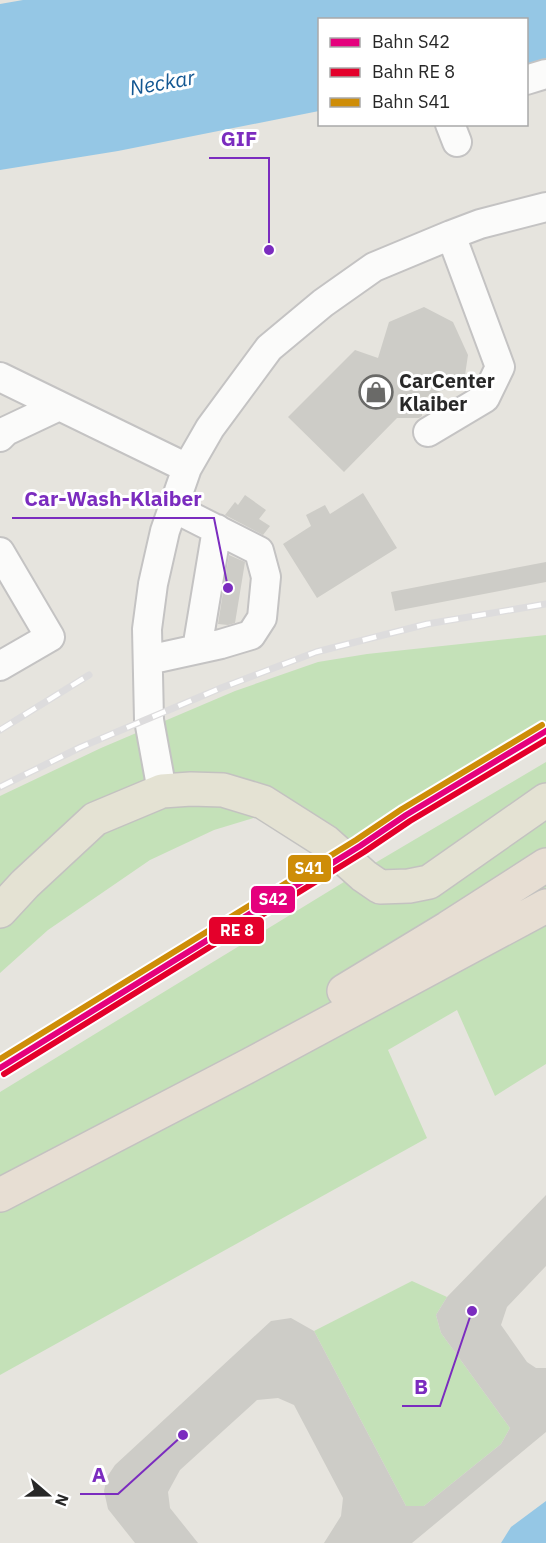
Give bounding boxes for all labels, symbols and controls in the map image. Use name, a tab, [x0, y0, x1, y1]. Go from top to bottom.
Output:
legend	[318, 18, 528, 126]
text: Bahn S42	[372, 30, 450, 53]
text: Bahn RE 8	[372, 60, 455, 83]
water label: Neckar	[127, 62, 198, 101]
text: Bahn S41	[372, 90, 450, 113]
callout: GIF	[209, 119, 269, 158]
text: GIF	[221, 124, 257, 152]
place label: CarCenter Klaiber	[399, 367, 495, 417]
shop icon: CarCenter Klaiber	[358, 374, 394, 410]
callout: Car-Wash-Klaiber	[12, 479, 214, 518]
text: Car-Wash-Klaiber	[24, 484, 202, 512]
line badge: S41	[287, 854, 332, 883]
text: S41	[294, 858, 324, 878]
line badge: S42	[250, 885, 296, 914]
text: S42	[258, 889, 288, 909]
line badge: RE 8	[208, 916, 265, 945]
text: RE 8	[220, 920, 254, 940]
callout: B	[402, 1367, 440, 1406]
text: B	[414, 1372, 428, 1400]
callout: A	[80, 1455, 118, 1494]
text: A	[92, 1460, 106, 1488]
north arrow	[18, 1465, 78, 1525]
text: N	[51, 1491, 73, 1509]

